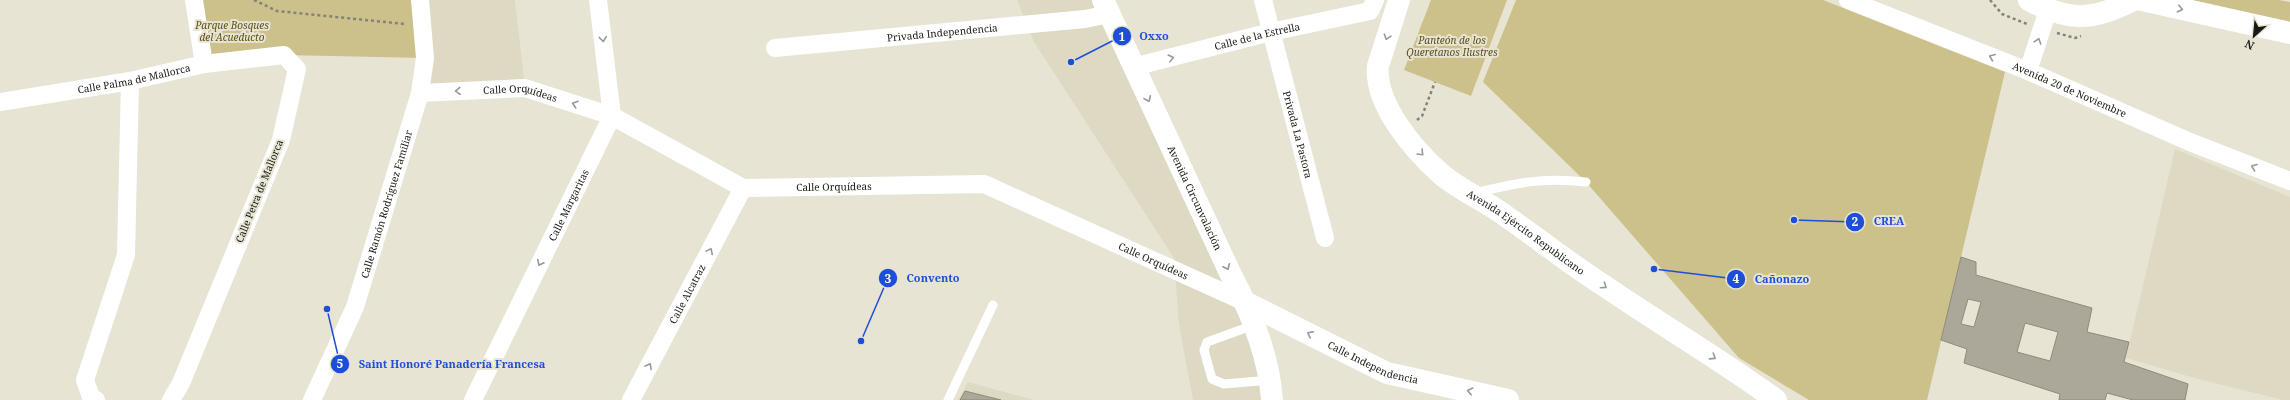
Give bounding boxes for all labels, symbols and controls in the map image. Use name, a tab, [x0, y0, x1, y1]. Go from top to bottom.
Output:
one-way arrow	[2177, 4, 2183, 12]
north arrow	[2234, 16, 2274, 56]
park label: Parque Bosques del Acueducto	[194, 18, 269, 44]
street label: Calle de la Estrella	[1213, 19, 1302, 53]
street label: Privada Independencia	[886, 20, 999, 44]
callout: Oxxo	[1112, 25, 1177, 48]
text: 1	[1119, 28, 1126, 45]
text: Oxxo	[1139, 28, 1169, 43]
park label: Panteón de los Queretanos Ilustres	[1406, 33, 1498, 59]
one-way arrow	[1383, 34, 1392, 41]
one-way arrow	[598, 36, 607, 42]
text: N	[2242, 37, 2257, 54]
one-way arrow	[2033, 38, 2042, 45]
one-way arrow	[1988, 53, 1995, 61]
one-way arrow	[1167, 54, 1174, 63]
street label: Avenida 20 de Noviembre	[2011, 59, 2129, 120]
street label: Calle Palma de Mallorca	[76, 60, 192, 96]
street label: Calle Orquídeas	[483, 81, 560, 105]
one-way arrow	[455, 87, 461, 96]
street label: Privada La Pastora	[1280, 89, 1316, 180]
one-way arrow	[1143, 95, 1151, 103]
one-way arrow	[572, 100, 579, 109]
street label: Calle Ramón Rodríguez Familiar	[357, 128, 415, 280]
street label: Calle Petra de Mallorca	[232, 137, 286, 245]
street label: Avenida Circunvalación	[1165, 143, 1226, 253]
one-way arrow	[1416, 148, 1424, 156]
one-way arrow	[2250, 163, 2257, 171]
street label: Calle Margaritas	[545, 166, 592, 243]
street label: Calle Orquídeas	[796, 179, 872, 194]
street label: Avenida Ejército Republicano	[1464, 186, 1588, 278]
callout: CREA	[1845, 210, 1912, 233]
text: 2	[1852, 213, 1859, 230]
text: CREA	[1874, 213, 1905, 228]
street label: Calle Orquídeas	[1116, 239, 1191, 283]
one-way arrow	[705, 247, 713, 255]
one-way arrow	[537, 259, 545, 267]
street label: Calle Alcatraz	[666, 262, 709, 326]
one-way arrow	[1222, 263, 1230, 271]
callout: Convento	[878, 267, 967, 290]
callout: Cañonazo	[1726, 267, 1817, 290]
text: 3	[885, 270, 892, 287]
text: Convento	[907, 270, 960, 285]
text: 4	[1733, 270, 1740, 287]
text: Cañonazo	[1755, 271, 1810, 286]
one-way arrow	[1600, 282, 1607, 289]
one-way arrow	[1306, 331, 1314, 339]
street label: Calle Independencia	[1325, 337, 1420, 387]
callout: Saint Honoré Panadería Francesa	[330, 352, 553, 375]
one-way arrow	[1709, 353, 1716, 360]
text: 5	[337, 355, 344, 372]
text: Saint Honoré Panadería Francesa	[359, 356, 546, 371]
one-way arrow	[645, 362, 652, 370]
one-way arrow	[1467, 388, 1473, 396]

